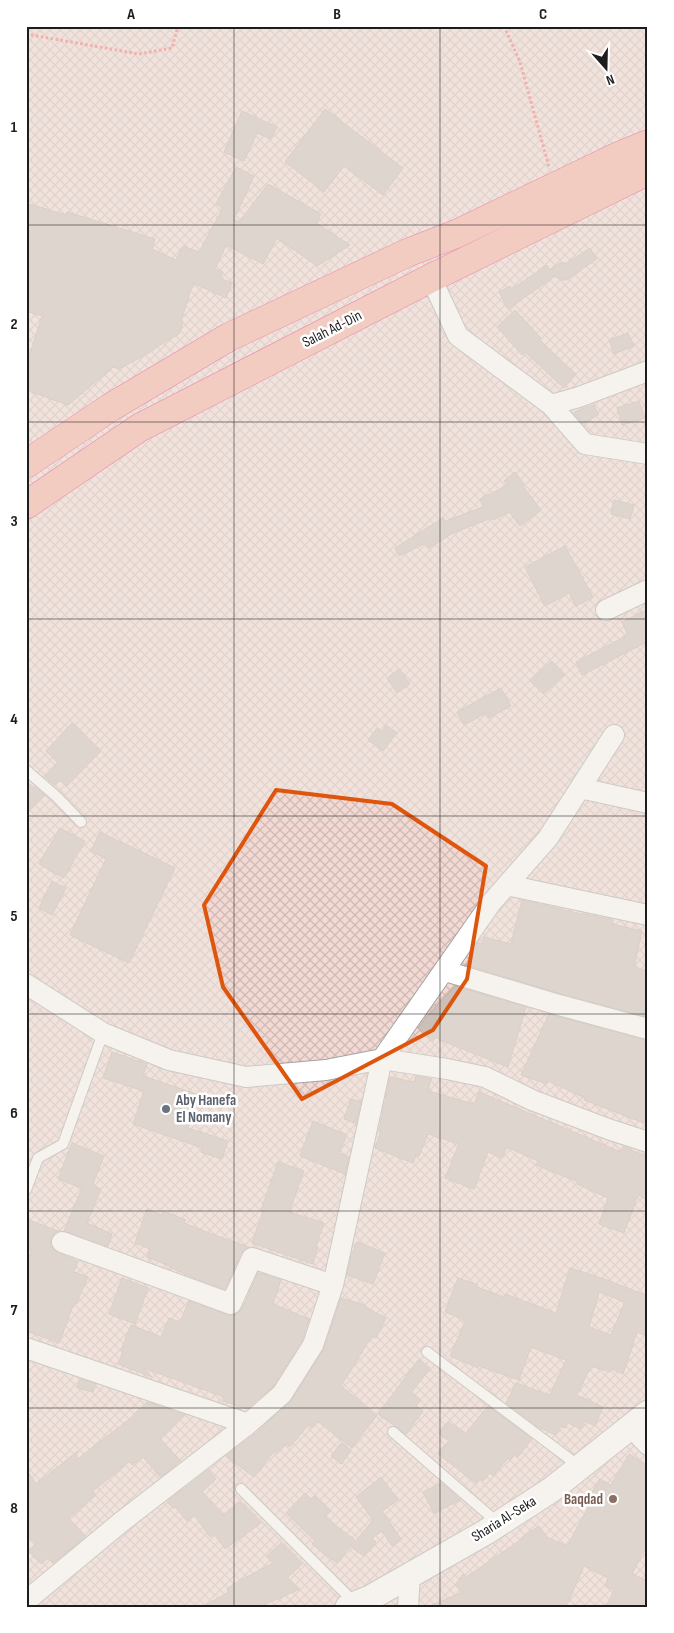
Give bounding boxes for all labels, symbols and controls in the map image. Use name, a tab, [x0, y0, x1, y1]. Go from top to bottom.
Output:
text: A	[126, 5, 135, 24]
text: B	[333, 5, 341, 24]
text: C	[539, 5, 547, 24]
north arrow	[582, 42, 632, 92]
text: N	[604, 70, 617, 89]
text: 1	[11, 118, 18, 137]
street label: Salah Ad-Din	[299, 306, 365, 352]
text: 2	[10, 315, 18, 334]
text: 3	[10, 512, 18, 531]
text: 4	[10, 710, 18, 729]
text: 5	[10, 907, 18, 926]
place label: Aby Hanefa El Nomany	[175, 1091, 236, 1127]
marker: Aby Hanefa El Nomany	[160, 1103, 172, 1115]
text: 6	[10, 1104, 18, 1123]
text: 7	[11, 1301, 18, 1320]
place label: Baqdad	[564, 1490, 603, 1509]
street label: Sharia Al-Seka	[468, 1492, 540, 1546]
marker: Baqdad	[607, 1493, 619, 1505]
text: 8	[10, 1499, 18, 1518]

